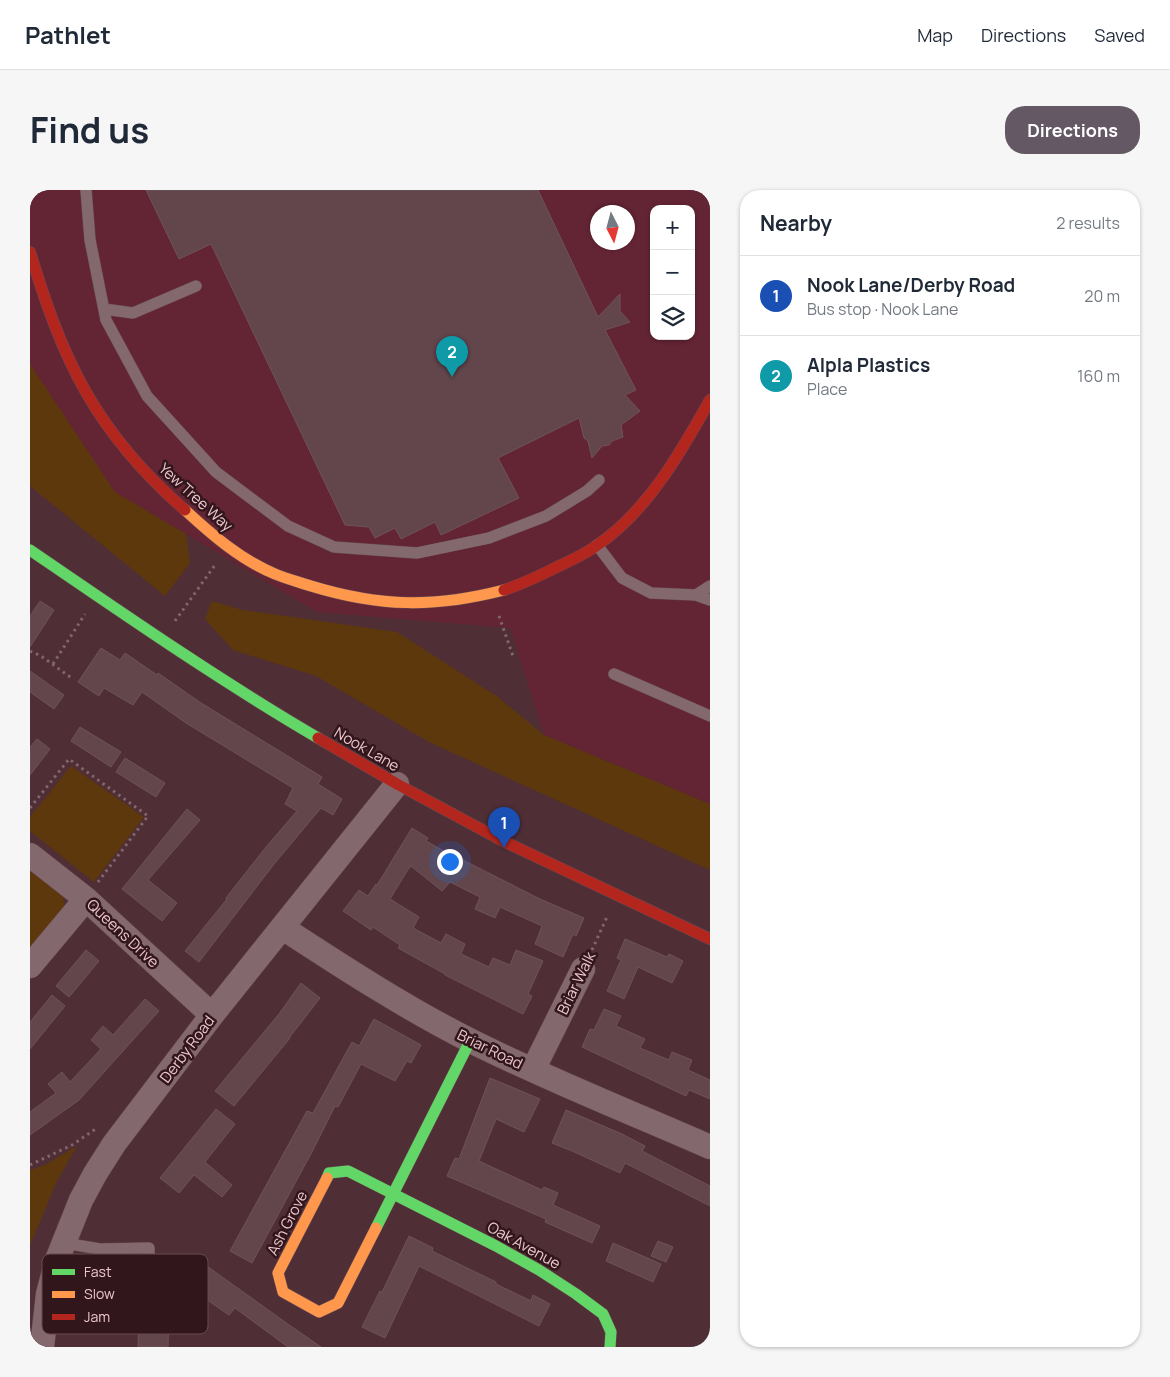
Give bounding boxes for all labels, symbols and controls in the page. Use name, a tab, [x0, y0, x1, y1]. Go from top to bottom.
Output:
text: Pathlet	[25, 18, 111, 51]
text: Map	[917, 23, 953, 47]
text: Directions	[981, 23, 1066, 47]
text: Saved	[1094, 23, 1145, 47]
text: Find us	[30, 106, 149, 154]
button: Directions	[1005, 106, 1140, 154]
north arrow	[590, 205, 635, 250]
map controls	[650, 205, 695, 340]
button: +	[650, 205, 695, 250]
text: Nearby	[760, 209, 832, 237]
text: 2 results	[1056, 212, 1120, 234]
button: −	[650, 250, 695, 295]
text: Nook Lane/Derby Road	[807, 272, 1015, 298]
text: 1	[772, 285, 780, 307]
text: 20 m	[1084, 285, 1120, 307]
button: layers	[650, 295, 695, 340]
text: Bus stop · Nook Lane	[807, 298, 958, 320]
pin: 2	[436, 336, 468, 377]
text: Alpla Plastics	[807, 352, 930, 378]
text: 2	[771, 365, 781, 387]
text: 160 m	[1077, 365, 1120, 387]
text: Place	[807, 378, 847, 400]
street label: Yew Tree Way	[154, 458, 238, 536]
street label: Nook Lane	[331, 722, 404, 776]
pin: 1	[488, 807, 520, 848]
your location	[437, 849, 463, 875]
street label: Queens Drive	[82, 894, 164, 972]
street label: Briar Walk	[552, 948, 600, 1018]
street label: Derby Road	[155, 1011, 219, 1087]
street label: Briar Road	[454, 1024, 526, 1074]
street label: Ash Grove	[262, 1187, 312, 1259]
street label: Oak Avenue	[483, 1216, 565, 1274]
legend	[42, 1254, 208, 1334]
text: Fast	[84, 1262, 112, 1281]
text: Slow	[84, 1284, 115, 1303]
text: Jam	[84, 1307, 110, 1326]

